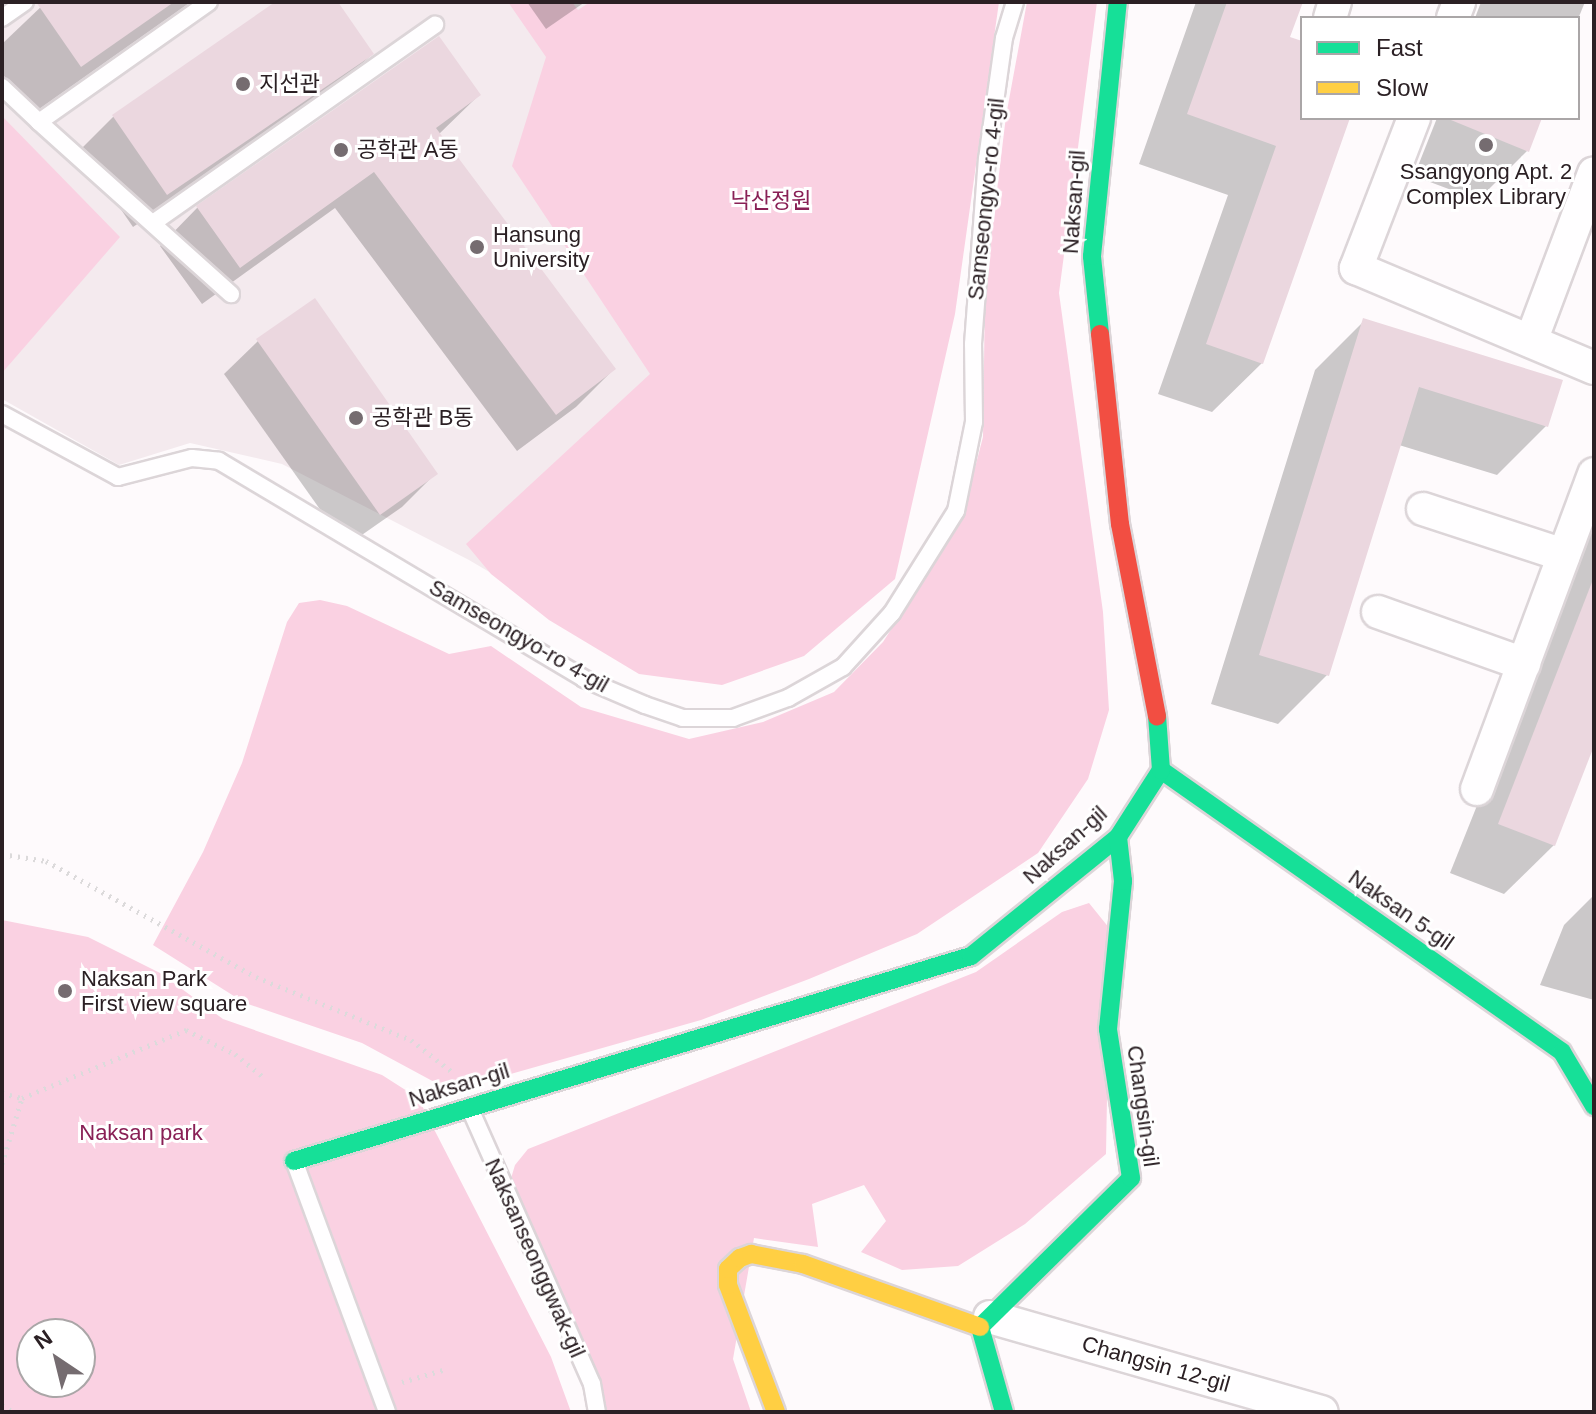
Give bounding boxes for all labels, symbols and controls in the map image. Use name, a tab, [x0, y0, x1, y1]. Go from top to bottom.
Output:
legend	[1300, 16, 1580, 120]
text: Fast	[1376, 34, 1423, 61]
place label: 지선관	[259, 71, 320, 97]
text: Slow	[1376, 74, 1428, 101]
marker: 지선관	[234, 75, 252, 93]
street label: Samseongyo-ro 4-gil	[962, 97, 1010, 301]
marker: Ssangyong Apt. 2 Complex Library	[1477, 136, 1495, 154]
place label: 공학관 A동	[357, 137, 459, 163]
marker: 공학관 A동	[332, 141, 350, 159]
street label: Naksan-gil	[1057, 149, 1091, 255]
place label: Ssangyong Apt. 2 Complex Library	[1399, 158, 1573, 210]
park label: 낙산정원	[731, 188, 811, 214]
place label: Hansung University	[493, 221, 590, 272]
marker: Hansung University	[468, 238, 486, 256]
place label: 공학관 B동	[372, 405, 474, 431]
marker: 공학관 B동	[347, 409, 365, 427]
street label: Samseongyo-ro 4-gil	[425, 574, 613, 698]
street label: Naksan-gil	[1018, 800, 1112, 890]
street label: Naksan 5-gil	[1343, 864, 1459, 956]
place label: Naksan Park First view square	[81, 965, 247, 1016]
marker: Naksan Park First view square	[56, 982, 74, 1000]
street label: Changsin-gil	[1121, 1044, 1165, 1168]
street label: Naksan-gil	[405, 1057, 513, 1113]
park label: Naksan park	[79, 1120, 203, 1146]
street label: Naksanseonggwak-gil	[479, 1154, 591, 1362]
north arrow	[16, 1318, 96, 1398]
text: N	[29, 1325, 57, 1354]
street label: Changsin 12-gil	[1079, 1330, 1233, 1398]

